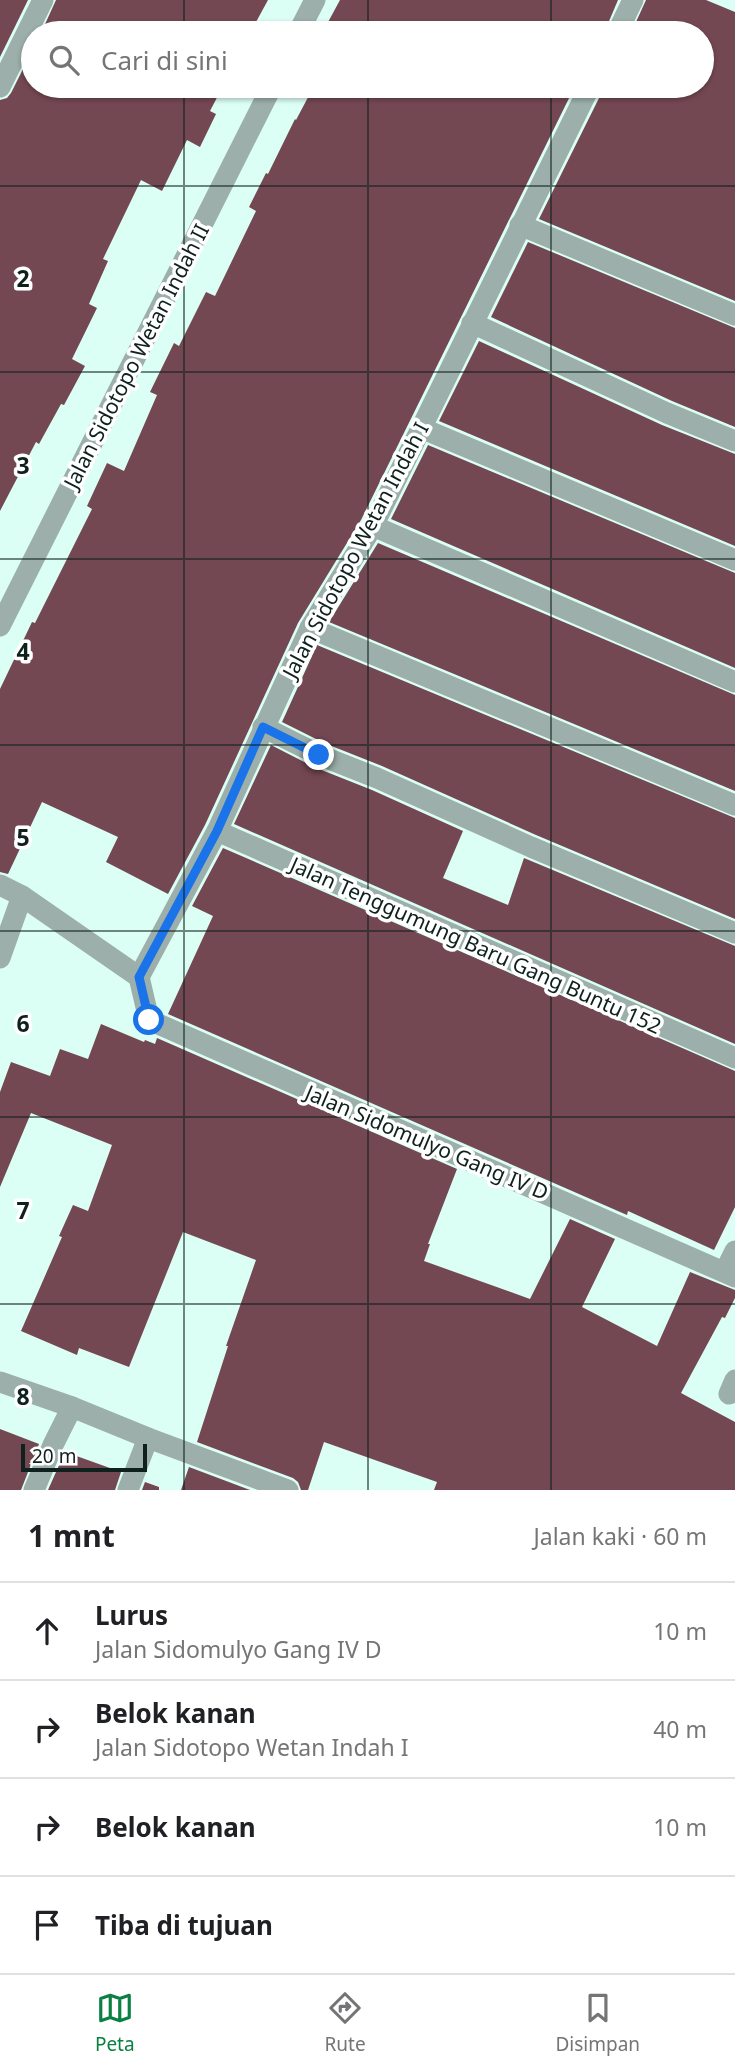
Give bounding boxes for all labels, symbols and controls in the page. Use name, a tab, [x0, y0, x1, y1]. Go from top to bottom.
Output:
search box	[21, 21, 714, 98]
icon: search	[45, 41, 83, 79]
text: Cari di sini	[101, 42, 228, 78]
street label: Jalan Sidotopo Wetan Indah II	[56, 219, 215, 495]
text: 2	[16, 262, 30, 294]
street label: Jalan Sidotopo Wetan Indah I	[275, 417, 435, 685]
text: 3	[16, 449, 30, 481]
text: 4	[16, 635, 30, 667]
route end	[303, 739, 334, 770]
text: 5	[16, 821, 30, 853]
street label: Jalan Tenggumung Baru Gang Buntu 152	[284, 849, 666, 1040]
route start	[133, 1004, 164, 1035]
text: 6	[16, 1007, 30, 1039]
street label: Jalan Sidomulyo Gang IV D	[299, 1077, 553, 1206]
text: 7	[16, 1194, 30, 1226]
text: 8	[16, 1380, 30, 1412]
scale bar	[21, 1441, 147, 1473]
text: 20 m	[32, 1443, 76, 1469]
text: 1 mnt	[28, 1515, 115, 1556]
text: Jalan kaki · 60 m	[533, 1520, 707, 1552]
text: Lurus	[95, 1597, 168, 1633]
icon: ahead	[28, 1612, 66, 1650]
text: 10 m	[653, 1615, 707, 1647]
text: Jalan Sidomulyo Gang IV D	[95, 1633, 381, 1665]
text: Belok kanan	[95, 1695, 256, 1731]
icon: right	[28, 1710, 66, 1748]
text: 40 m	[653, 1713, 707, 1745]
text: Jalan Sidotopo Wetan Indah I	[95, 1731, 408, 1763]
icon: right	[28, 1808, 66, 1846]
text: Belok kanan	[95, 1809, 256, 1845]
text: 10 m	[653, 1811, 707, 1843]
icon: arrive	[28, 1906, 66, 1944]
text: Tiba di tujuan	[95, 1907, 273, 1943]
tab: Peta	[95, 1989, 135, 2057]
tab: Rute	[324, 1989, 366, 2057]
tab: Disimpan	[555, 1989, 640, 2057]

